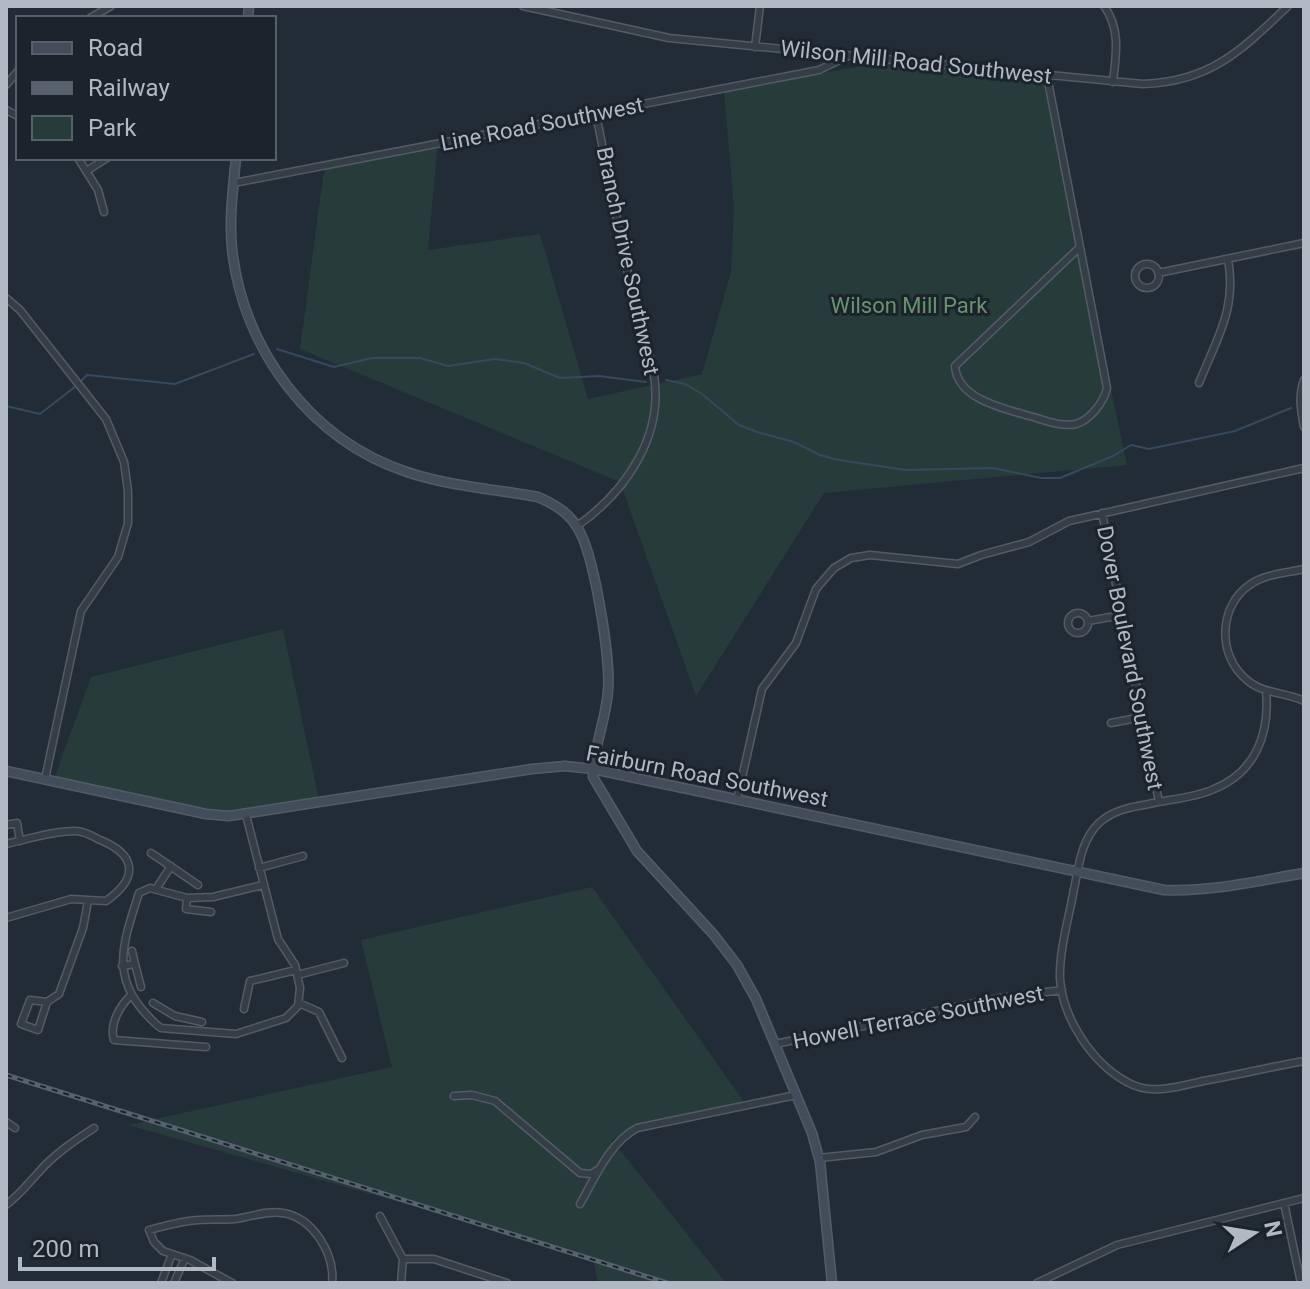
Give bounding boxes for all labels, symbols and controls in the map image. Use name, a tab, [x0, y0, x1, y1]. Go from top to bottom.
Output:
legend	[16, 16, 276, 160]
text: Road	[88, 34, 143, 62]
street label: Wilson Mill Road Southwest	[779, 35, 1053, 89]
text: Railway	[88, 74, 170, 102]
street label: Line Road Southwest	[438, 92, 646, 156]
text: Park	[88, 114, 137, 142]
street label: Branch Drive Southwest	[592, 145, 664, 377]
park label: Wilson Mill Park	[831, 293, 988, 318]
street label: Dover Boulevard Southwest	[1092, 524, 1168, 792]
street label: Fairburn Road Southwest	[584, 740, 830, 812]
street label: Howell Terrace Southwest	[791, 980, 1045, 1054]
north arrow	[1214, 1193, 1294, 1273]
text: N	[1259, 1219, 1287, 1239]
scale bar	[20, 1221, 214, 1271]
text: 200 m	[32, 1235, 99, 1263]

